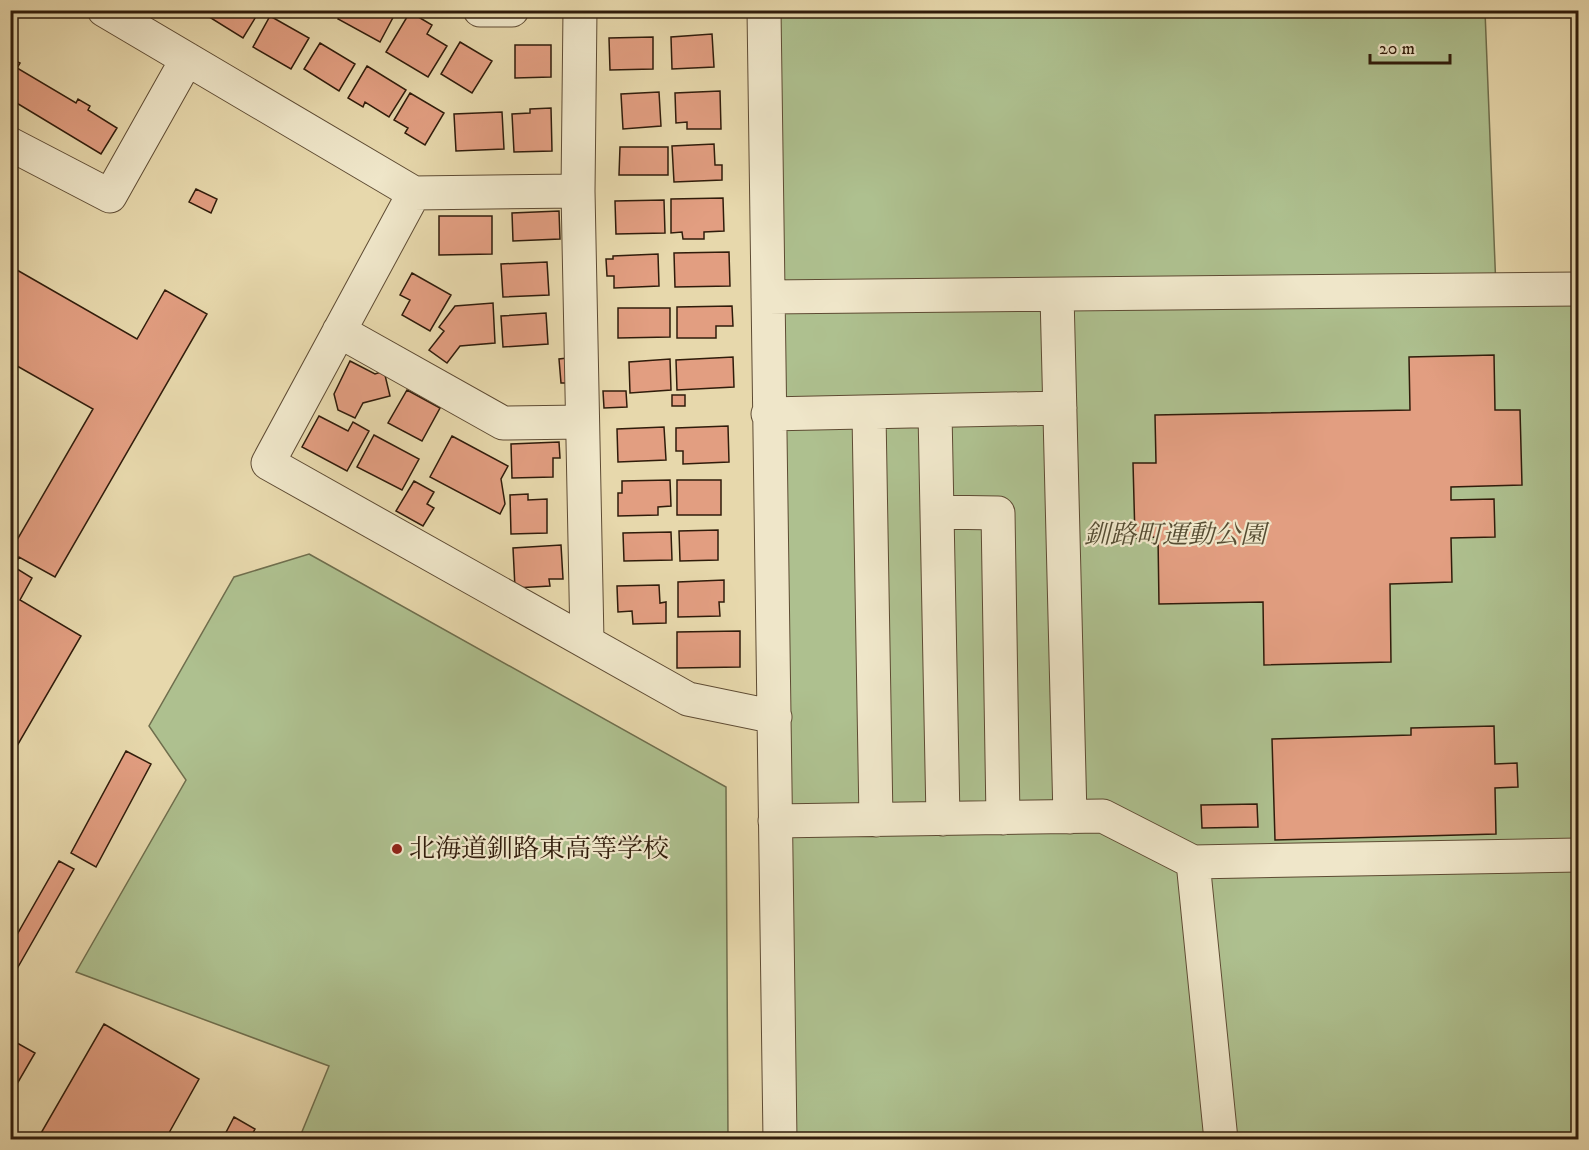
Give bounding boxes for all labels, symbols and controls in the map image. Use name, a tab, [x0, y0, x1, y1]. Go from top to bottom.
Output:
scale bar	[1370, 27, 1450, 65]
text: 20 m	[1379, 38, 1415, 60]
park label: 釧路町運動公園	[1084, 519, 1270, 552]
place label: 北海道釧路東高等学校	[409, 833, 669, 866]
marker: 北海道釧路東高等学校	[390, 842, 404, 856]

